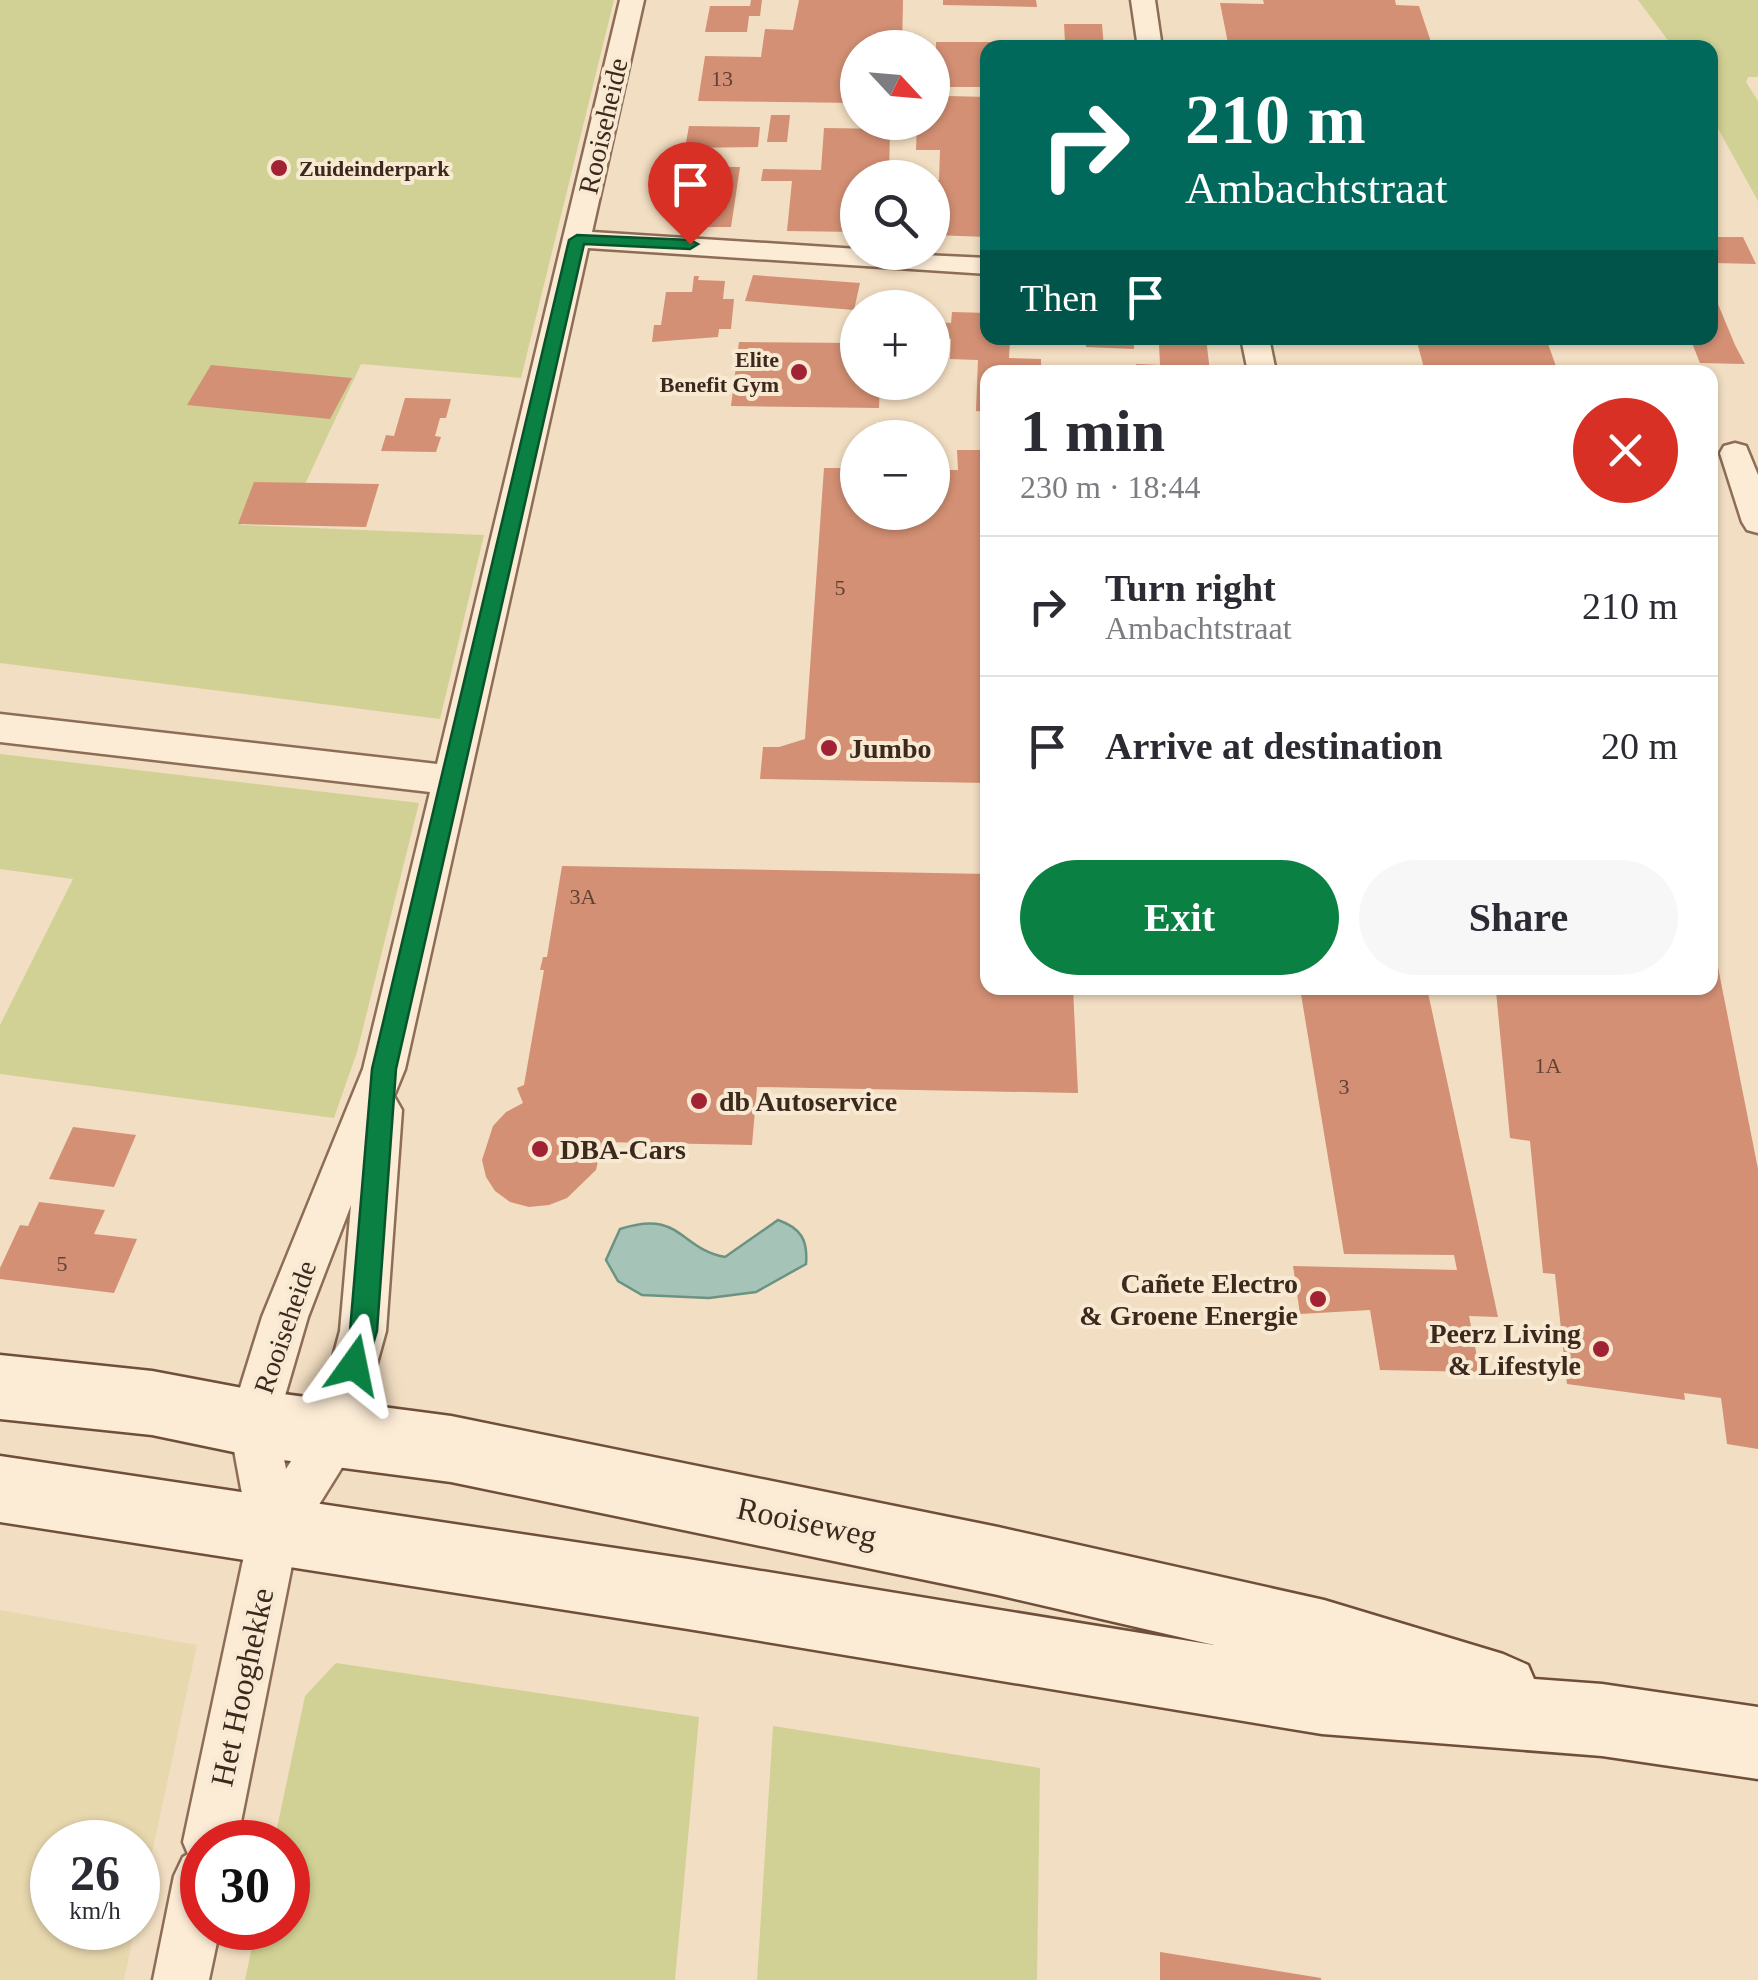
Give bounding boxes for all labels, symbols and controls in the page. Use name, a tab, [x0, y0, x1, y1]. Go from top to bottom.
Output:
north arrow	[840, 30, 950, 140]
map controls	[840, 30, 950, 530]
street label: Rooiseheide	[572, 55, 634, 197]
house number: 13	[711, 66, 733, 91]
icon: right	[1020, 80, 1150, 210]
text: 210 m	[1185, 81, 1366, 158]
pin	[648, 142, 733, 245]
place label: Zuideinderpark	[299, 156, 450, 181]
marker: Zuideinderpark	[268, 157, 290, 179]
icon: arrive	[663, 157, 718, 212]
button: search	[840, 160, 950, 270]
text: Ambachtstraat	[1185, 163, 1447, 213]
icon: arrive	[1118, 270, 1173, 325]
text: Then	[1020, 277, 1098, 319]
button: +	[840, 290, 950, 400]
place label: Elite Benefit Gym	[660, 347, 779, 397]
marker: Elite Benefit Gym	[788, 361, 810, 383]
text: 1 min	[1020, 398, 1165, 464]
button: close	[1573, 398, 1678, 503]
button: −	[840, 420, 950, 530]
text: 230 m · 18:44	[1020, 469, 1200, 505]
text: Turn right	[1105, 567, 1276, 609]
house number: 5	[835, 575, 846, 600]
icon: right	[1020, 579, 1075, 634]
text: 210 m	[1582, 585, 1678, 627]
text: Ambachtstraat	[1105, 610, 1292, 646]
icon: arrive	[1020, 719, 1075, 774]
text: Arrive at destination	[1105, 725, 1443, 767]
text: 20 m	[1601, 725, 1678, 767]
place label: Jumbo	[849, 733, 931, 764]
marker: Jumbo	[818, 737, 840, 759]
button: Exit	[1020, 860, 1339, 975]
button: Share	[1359, 860, 1678, 975]
house number: 3A	[570, 884, 597, 909]
house number: 1A	[1535, 1053, 1562, 1078]
house number: 3	[1339, 1074, 1350, 1099]
place label: db Autoservice	[719, 1086, 897, 1117]
marker: db Autoservice	[688, 1090, 710, 1112]
place label: DBA-Cars	[560, 1134, 686, 1165]
marker: DBA-Cars	[529, 1138, 551, 1160]
house number: 5	[57, 1251, 68, 1276]
street label: Rooiseheide	[248, 1257, 322, 1397]
place label: Cañete Electro & Groene Energie	[1079, 1268, 1298, 1331]
marker: Cañete Electro & Groene Energie	[1307, 1288, 1329, 1310]
position arrow	[302, 1313, 406, 1417]
place label: Peerz Living & Lifestyle	[1429, 1318, 1581, 1381]
marker: Peerz Living & Lifestyle	[1590, 1338, 1612, 1360]
street label: Rooiseweg	[734, 1490, 880, 1554]
street label: Het Hooghekke	[203, 1585, 281, 1789]
speed limit sign: 30	[180, 1820, 310, 1950]
text: 26	[70, 1845, 120, 1901]
text: km/h	[69, 1897, 121, 1924]

